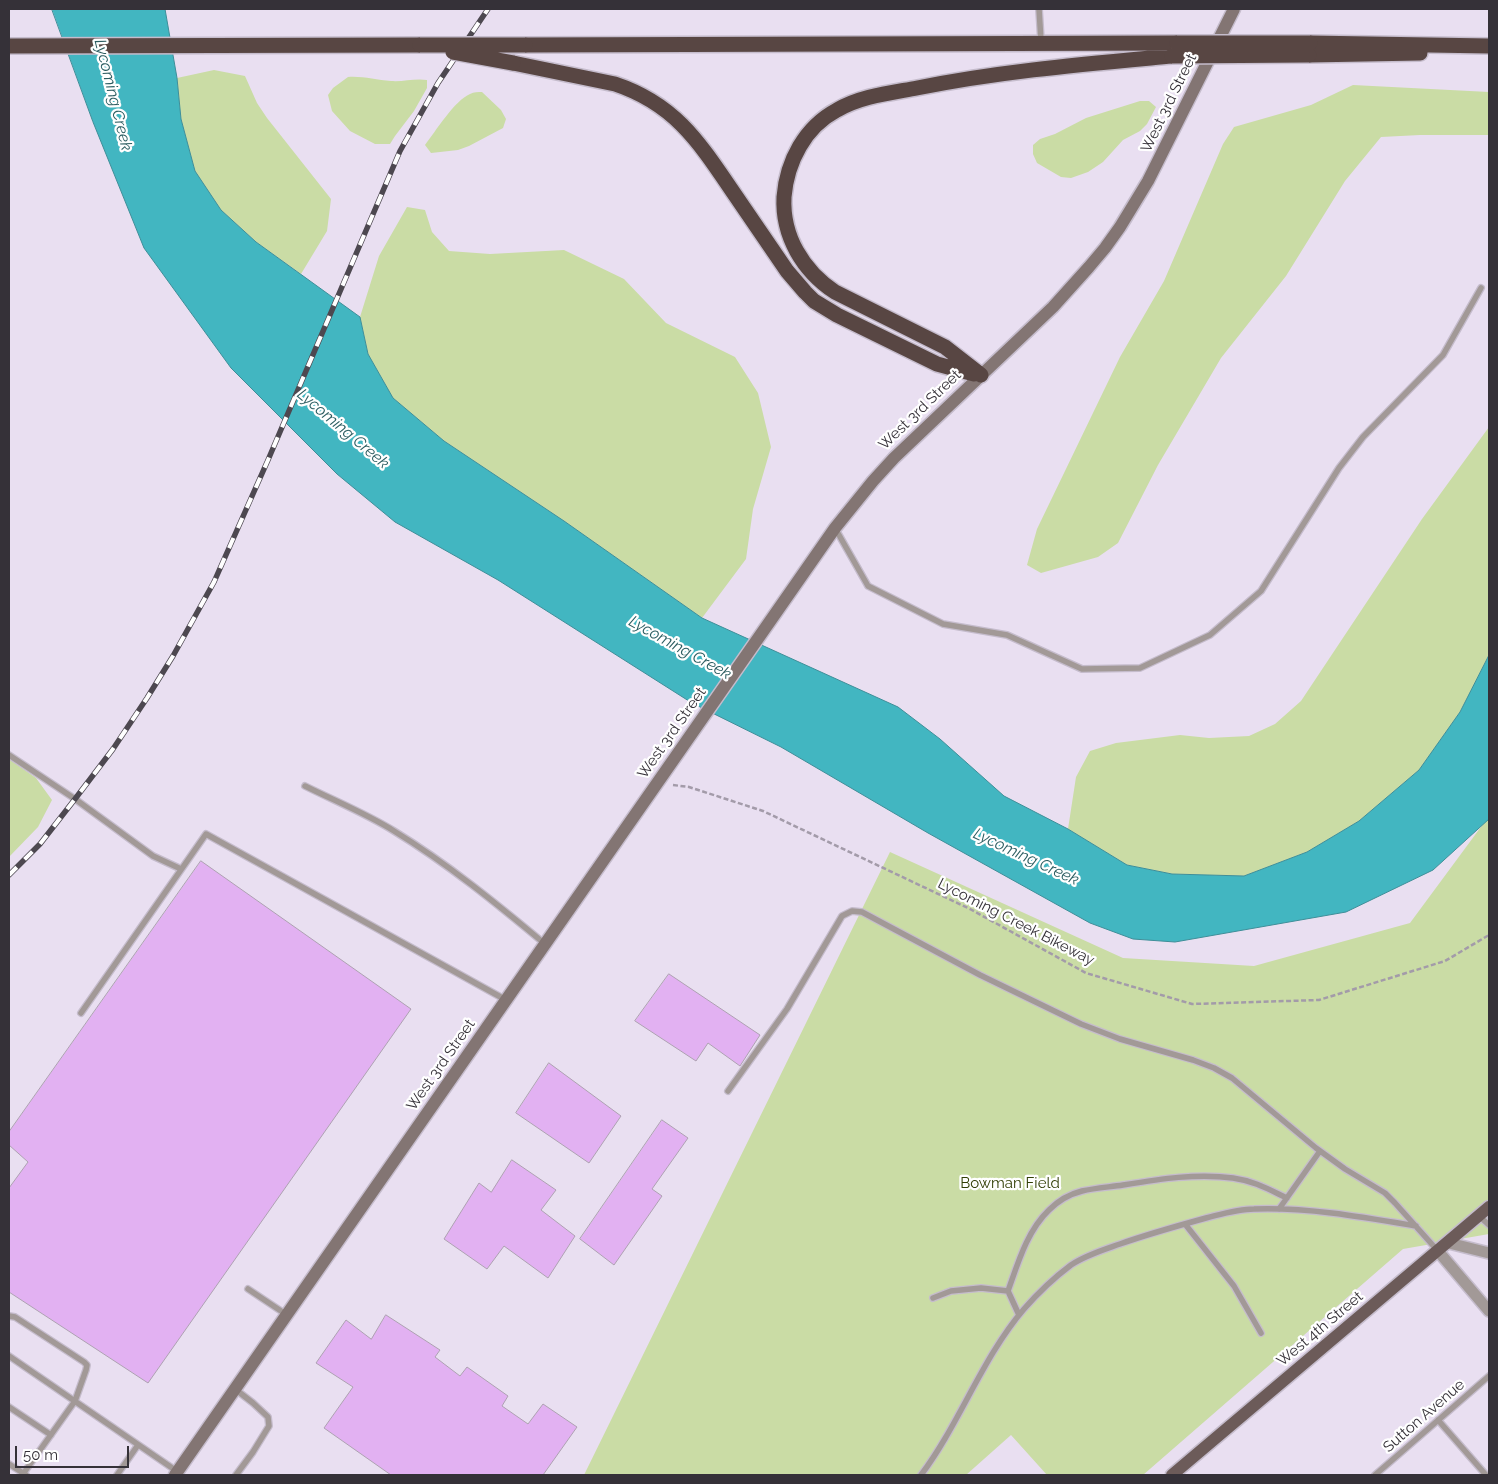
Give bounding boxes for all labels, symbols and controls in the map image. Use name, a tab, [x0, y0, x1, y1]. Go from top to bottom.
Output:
water label: Lycoming Creek	[90, 37, 136, 153]
street label: West 3rd Street	[1137, 51, 1201, 155]
street label: West 3rd Street	[875, 366, 965, 454]
water label: Lycoming Creek	[293, 385, 393, 473]
water label: Lycoming Creek	[625, 612, 735, 684]
street label: West 3rd Street	[634, 684, 710, 782]
water label: Lycoming Creek	[970, 824, 1082, 890]
street label: Lycoming Creek Bikeway	[935, 875, 1097, 969]
street label: West 3rd Street	[403, 1016, 479, 1114]
park label: Bowman Field	[960, 1174, 1060, 1192]
street label: West 4th Street	[1273, 1288, 1367, 1370]
street label: Sutton Avenue	[1380, 1376, 1468, 1456]
scale bar	[18, 1436, 131, 1468]
text: 50 m	[23, 1446, 58, 1464]

